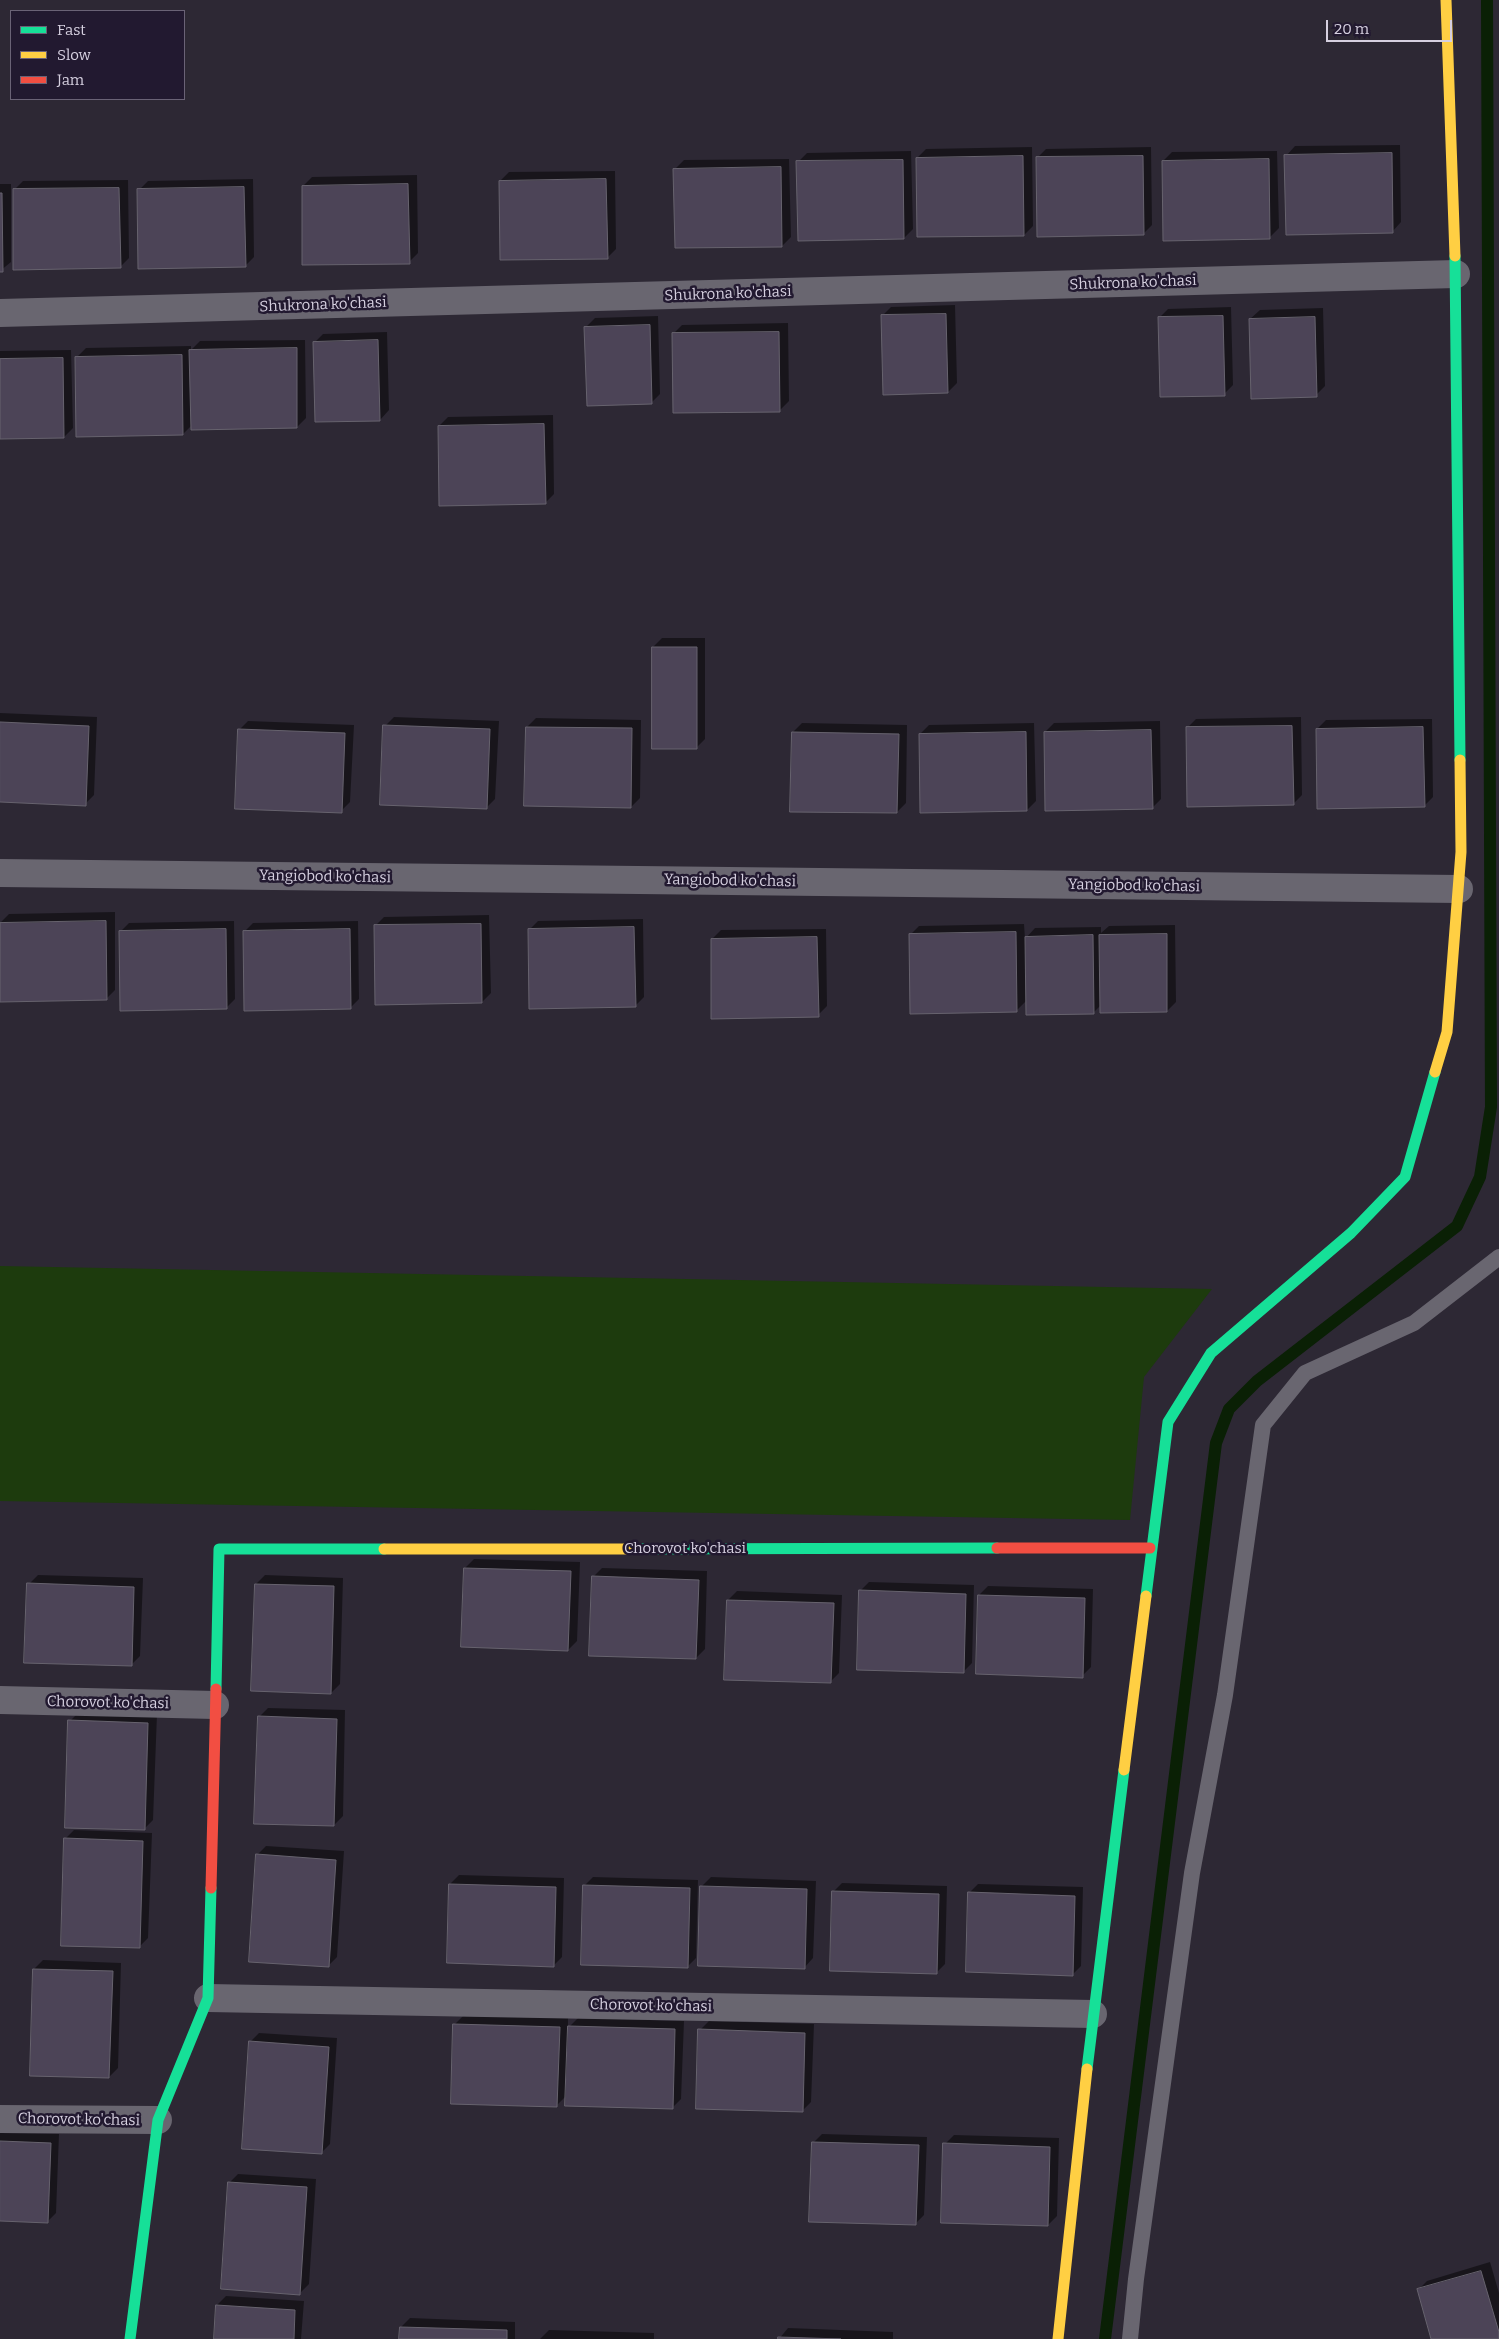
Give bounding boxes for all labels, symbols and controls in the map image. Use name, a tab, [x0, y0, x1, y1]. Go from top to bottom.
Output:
legend	[10, 10, 185, 100]
scale bar	[1329, 10, 1455, 42]
text: 20 m	[1334, 20, 1369, 38]
text: Fast	[57, 21, 86, 39]
text: Slow	[57, 46, 91, 64]
text: Jam	[57, 71, 84, 89]
street label: Shukrona ko'chasi	[1069, 272, 1197, 294]
street label: Shukrona ko'chasi	[664, 283, 792, 305]
street label: Shukrona ko'chasi	[259, 294, 387, 316]
street label: Yangiobod ko'chasi	[259, 867, 391, 887]
street label: Yangiobod ko'chasi	[664, 871, 796, 891]
street label: Yangiobod ko'chasi	[1068, 876, 1200, 896]
street label: Chorovot ko'chasi	[624, 1540, 746, 1558]
street label: Chorovot ko'chasi	[47, 1693, 169, 1713]
street label: Chorovot ko'chasi	[590, 1996, 712, 2016]
street label: Chorovot ko'chasi	[18, 2110, 140, 2130]

